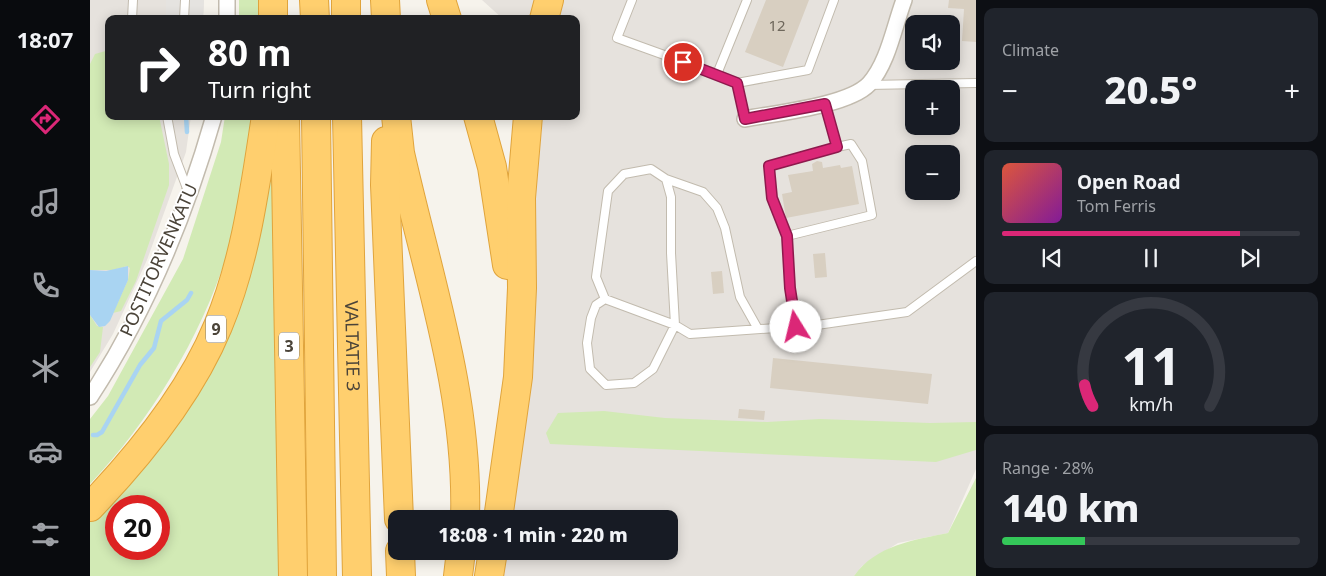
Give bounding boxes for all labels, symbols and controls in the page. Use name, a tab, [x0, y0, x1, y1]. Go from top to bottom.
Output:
house number: 12	[768, 15, 786, 35]
map controls	[905, 15, 960, 200]
button: sound	[905, 15, 960, 70]
text: 18:07	[17, 24, 73, 54]
text: 80 m	[208, 29, 291, 76]
icon: right	[125, 35, 190, 100]
text: Climate	[1002, 39, 1059, 61]
pin	[662, 41, 704, 83]
icon: arrive	[669, 48, 697, 76]
text: 20.5°	[1105, 63, 1197, 115]
text: −	[1002, 71, 1018, 109]
text: +	[1284, 71, 1300, 109]
text: Turn right	[208, 74, 311, 104]
button: +	[905, 80, 960, 135]
icon: directions	[28, 102, 63, 137]
button: −	[905, 145, 960, 200]
text: Open Road	[1077, 169, 1180, 195]
street label: POSTITORVENKATU	[114, 179, 203, 340]
icon: music	[28, 185, 63, 220]
text: Tom Ferris	[1077, 195, 1156, 217]
icon: previous	[1038, 244, 1066, 272]
icon: pause	[1137, 244, 1165, 272]
icon: next	[1236, 244, 1264, 272]
icon: phone	[28, 268, 63, 303]
street label: VALTATIE 3	[340, 300, 366, 392]
position arrow	[769, 300, 821, 352]
road number: 9	[206, 316, 226, 342]
text: 11	[1121, 329, 1181, 400]
road number: 3	[279, 332, 299, 360]
icon: climate	[28, 351, 63, 386]
text: km/h	[1129, 392, 1173, 416]
icon: car	[28, 434, 63, 469]
text: Range · 28%	[1002, 457, 1094, 479]
text: 140 km	[1002, 481, 1140, 533]
speed limit sign: 20	[105, 495, 170, 560]
icon: filters	[28, 517, 63, 552]
text: 18:08 · 1 min · 220 m	[438, 522, 628, 548]

